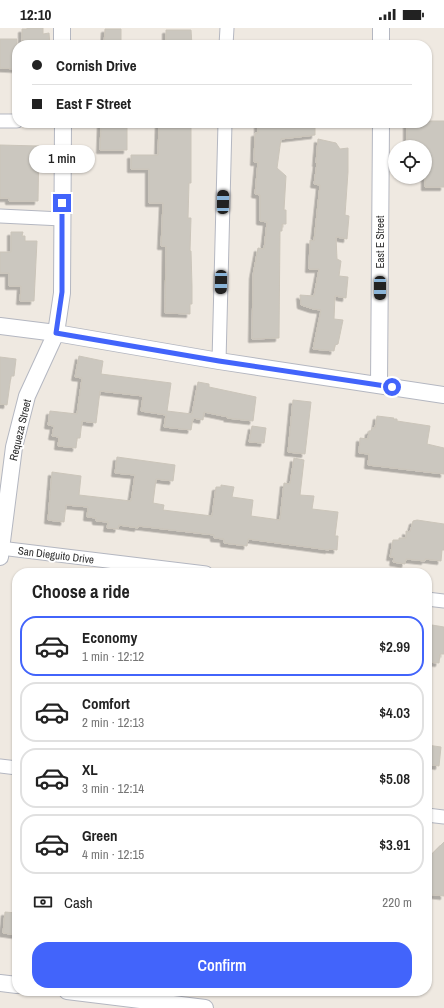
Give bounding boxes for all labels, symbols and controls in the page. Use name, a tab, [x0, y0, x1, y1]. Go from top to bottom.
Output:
text: 12:10	[20, 4, 51, 25]
text: Cornish Drive	[56, 55, 137, 76]
text: East F Street	[56, 93, 131, 114]
map controls	[388, 140, 432, 184]
button: locate	[388, 140, 432, 184]
callout: 1 min	[29, 145, 95, 173]
text: 1 min	[48, 150, 76, 167]
car	[217, 190, 229, 214]
route end	[53, 194, 71, 212]
street label: East E Street	[373, 215, 387, 269]
car	[215, 270, 227, 294]
car	[374, 276, 386, 300]
route start	[383, 378, 401, 396]
street label: Requeza Street	[6, 397, 34, 462]
street label: San Dieguito Drive	[17, 543, 95, 567]
text: Choose a ride	[32, 579, 130, 604]
text: Economy	[82, 627, 137, 648]
icon: car	[34, 628, 70, 664]
text: $2.99	[379, 636, 410, 657]
text: 1 min · 12:12	[82, 648, 144, 665]
text: Comfort	[82, 693, 130, 714]
icon: car	[34, 694, 70, 730]
text: $4.03	[379, 702, 410, 723]
text: 2 min · 12:13	[82, 714, 144, 731]
text: XL	[82, 759, 98, 780]
icon: car	[34, 760, 70, 796]
text: $5.08	[379, 768, 410, 789]
text: 3 min · 12:14	[82, 780, 144, 797]
text: Green	[82, 825, 118, 846]
icon: car	[34, 826, 70, 862]
text: $3.91	[379, 834, 410, 855]
text: 4 min · 12:15	[82, 846, 144, 863]
icon: cash	[32, 891, 54, 913]
text: Cash	[64, 892, 93, 913]
text: 220 m	[382, 894, 412, 911]
button: Confirm	[32, 942, 412, 988]

